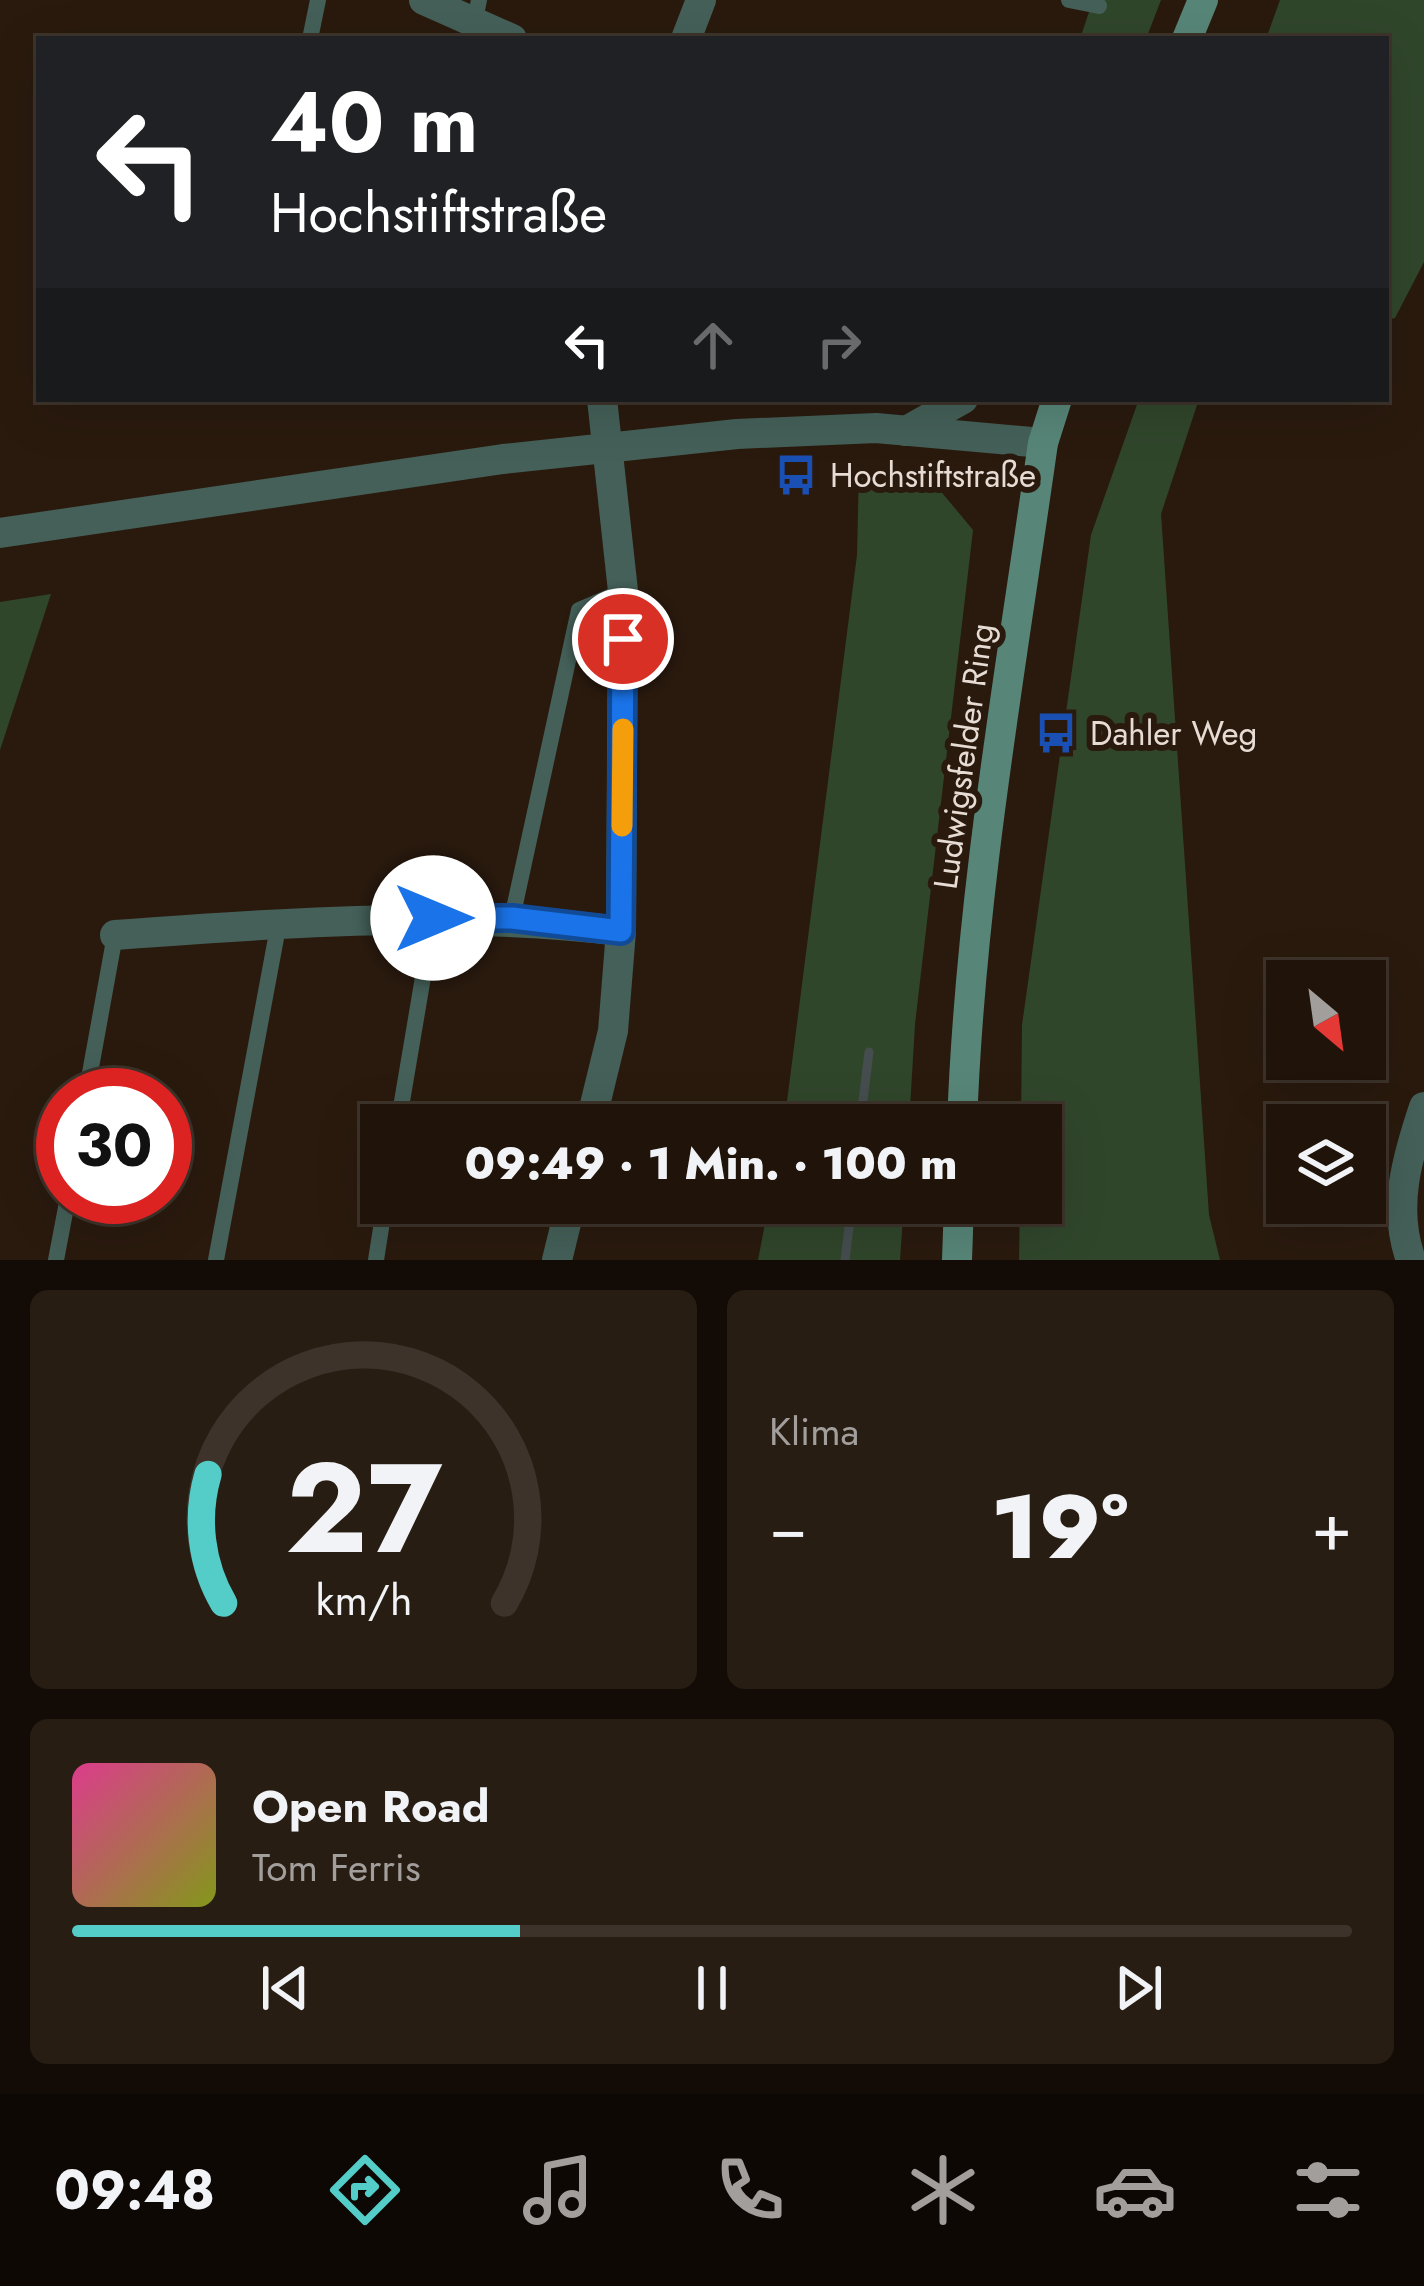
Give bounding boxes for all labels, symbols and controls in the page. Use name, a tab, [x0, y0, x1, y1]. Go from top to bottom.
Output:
text: 40 m	[270, 62, 478, 184]
icon: left	[72, 84, 228, 240]
text: Hochstiftstraße	[270, 174, 607, 252]
icon: left	[554, 312, 620, 378]
icon: ahead	[680, 312, 746, 378]
icon: right	[806, 312, 872, 378]
bus stop icon: Hochstiftstraße	[773, 452, 819, 498]
place label: Hochstiftstraße	[830, 452, 1036, 499]
pin	[572, 588, 674, 690]
icon: arrive	[590, 606, 656, 672]
street label: Ludwigsfelder Ring	[922, 620, 1005, 892]
bus stop icon: Dahler Weg	[1033, 710, 1079, 756]
place label: Dahler Weg	[1090, 710, 1257, 757]
position arrow	[370, 855, 496, 981]
north arrow	[1266, 960, 1386, 1080]
map controls	[1266, 960, 1386, 1224]
speed limit sign: 30	[36, 1068, 192, 1224]
button: layers	[1266, 1104, 1386, 1224]
text: 09:49 · 1 Min. · 100 m	[464, 1131, 958, 1196]
text: Klima	[769, 1403, 859, 1460]
text: 27	[285, 1418, 442, 1599]
text: 19°	[991, 1462, 1128, 1592]
text: −	[769, 1479, 808, 1575]
text: +	[1311, 1479, 1352, 1575]
text: km/h	[315, 1568, 412, 1630]
text: Open Road	[252, 1774, 490, 1839]
text: Tom Ferris	[252, 1839, 421, 1896]
icon: previous	[252, 1955, 318, 2021]
icon: pause	[679, 1955, 745, 2021]
icon: next	[1106, 1955, 1172, 2021]
icon: directions	[323, 2148, 407, 2232]
icon: music	[516, 2148, 600, 2232]
icon: phone	[708, 2148, 792, 2232]
icon: climate	[901, 2148, 985, 2232]
icon: car	[1093, 2148, 1177, 2232]
icon: filters	[1286, 2148, 1370, 2232]
text: 09:48	[54, 2151, 215, 2229]

